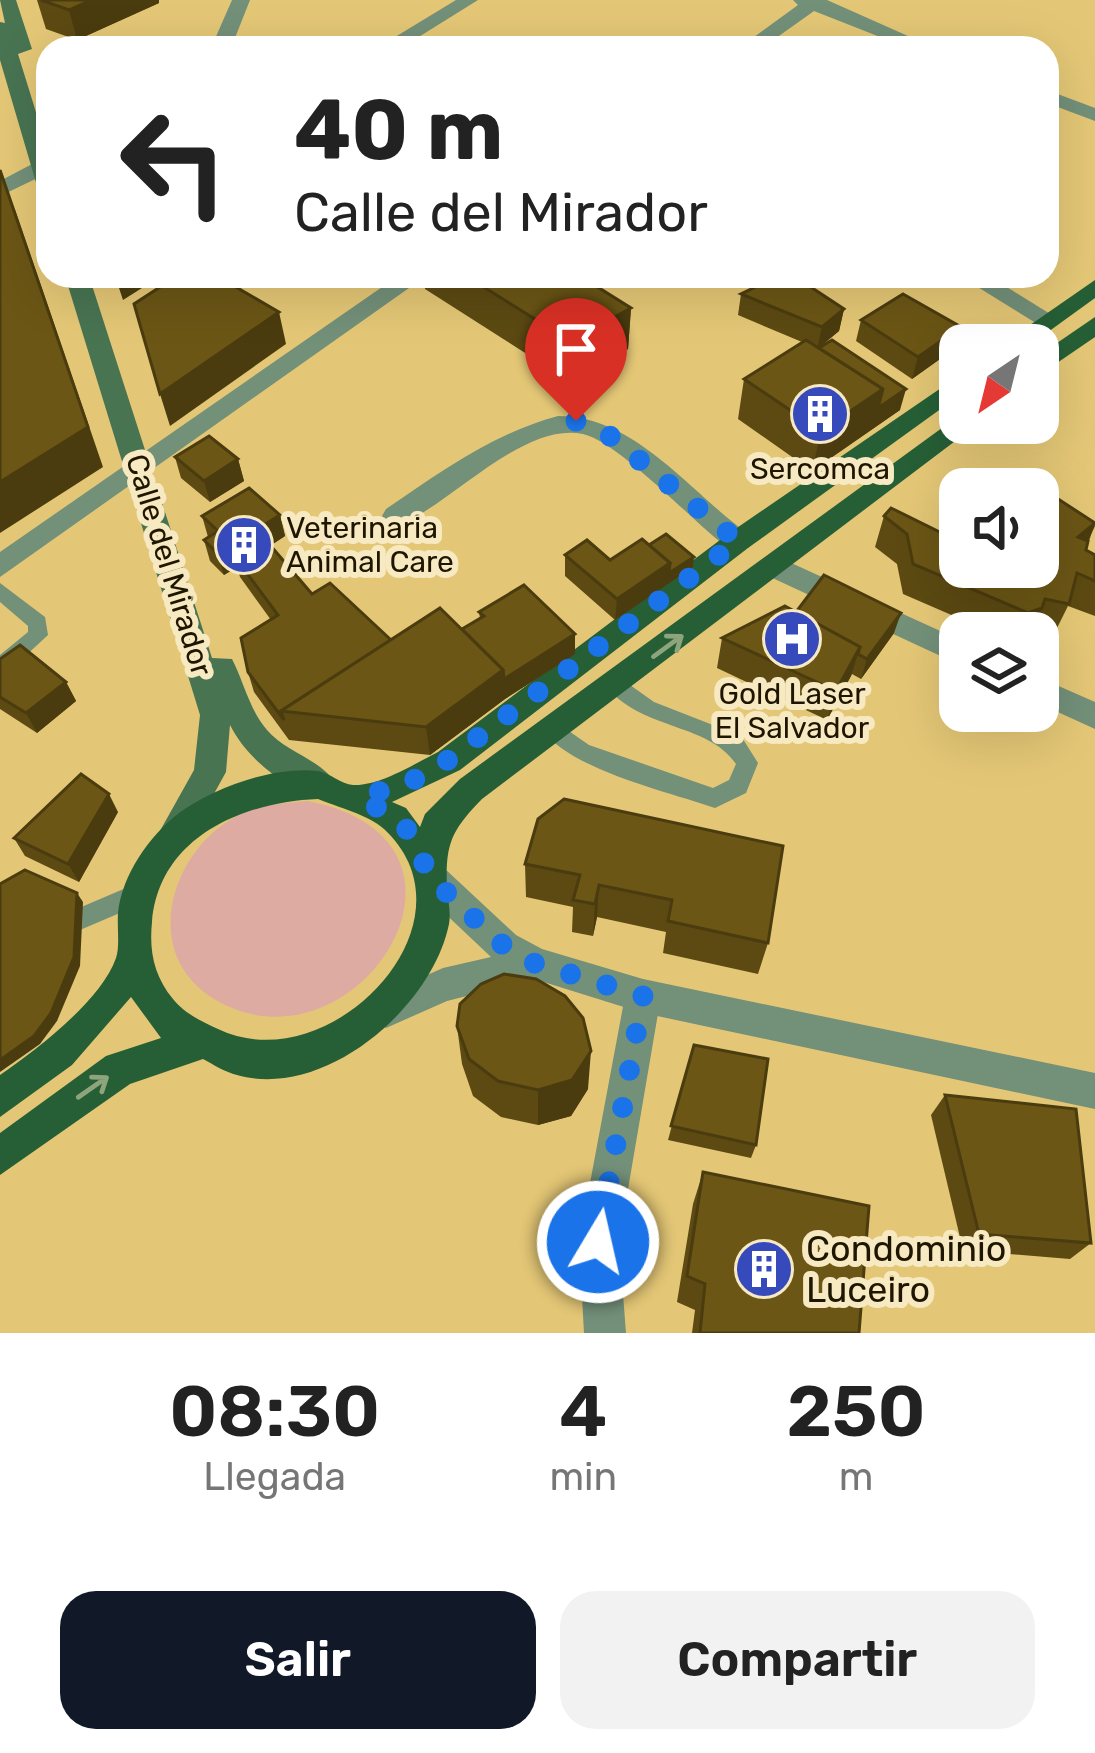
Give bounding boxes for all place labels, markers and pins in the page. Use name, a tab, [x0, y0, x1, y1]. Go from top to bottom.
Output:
pin	[525, 298, 627, 421]
building icon: Sercomca	[789, 383, 851, 445]
place label: Sercomca	[750, 451, 890, 487]
place label: Veterinaria Animal Care	[286, 510, 454, 580]
building icon: Veterinaria Animal Care	[213, 514, 275, 576]
hospital icon: Gold Laser El Salvador	[761, 608, 823, 670]
place label: Gold Laser El Salvador	[715, 676, 870, 746]
place label: Condominio Luceiro	[806, 1227, 1006, 1311]
building icon: Condominio Luceiro	[733, 1238, 795, 1300]

